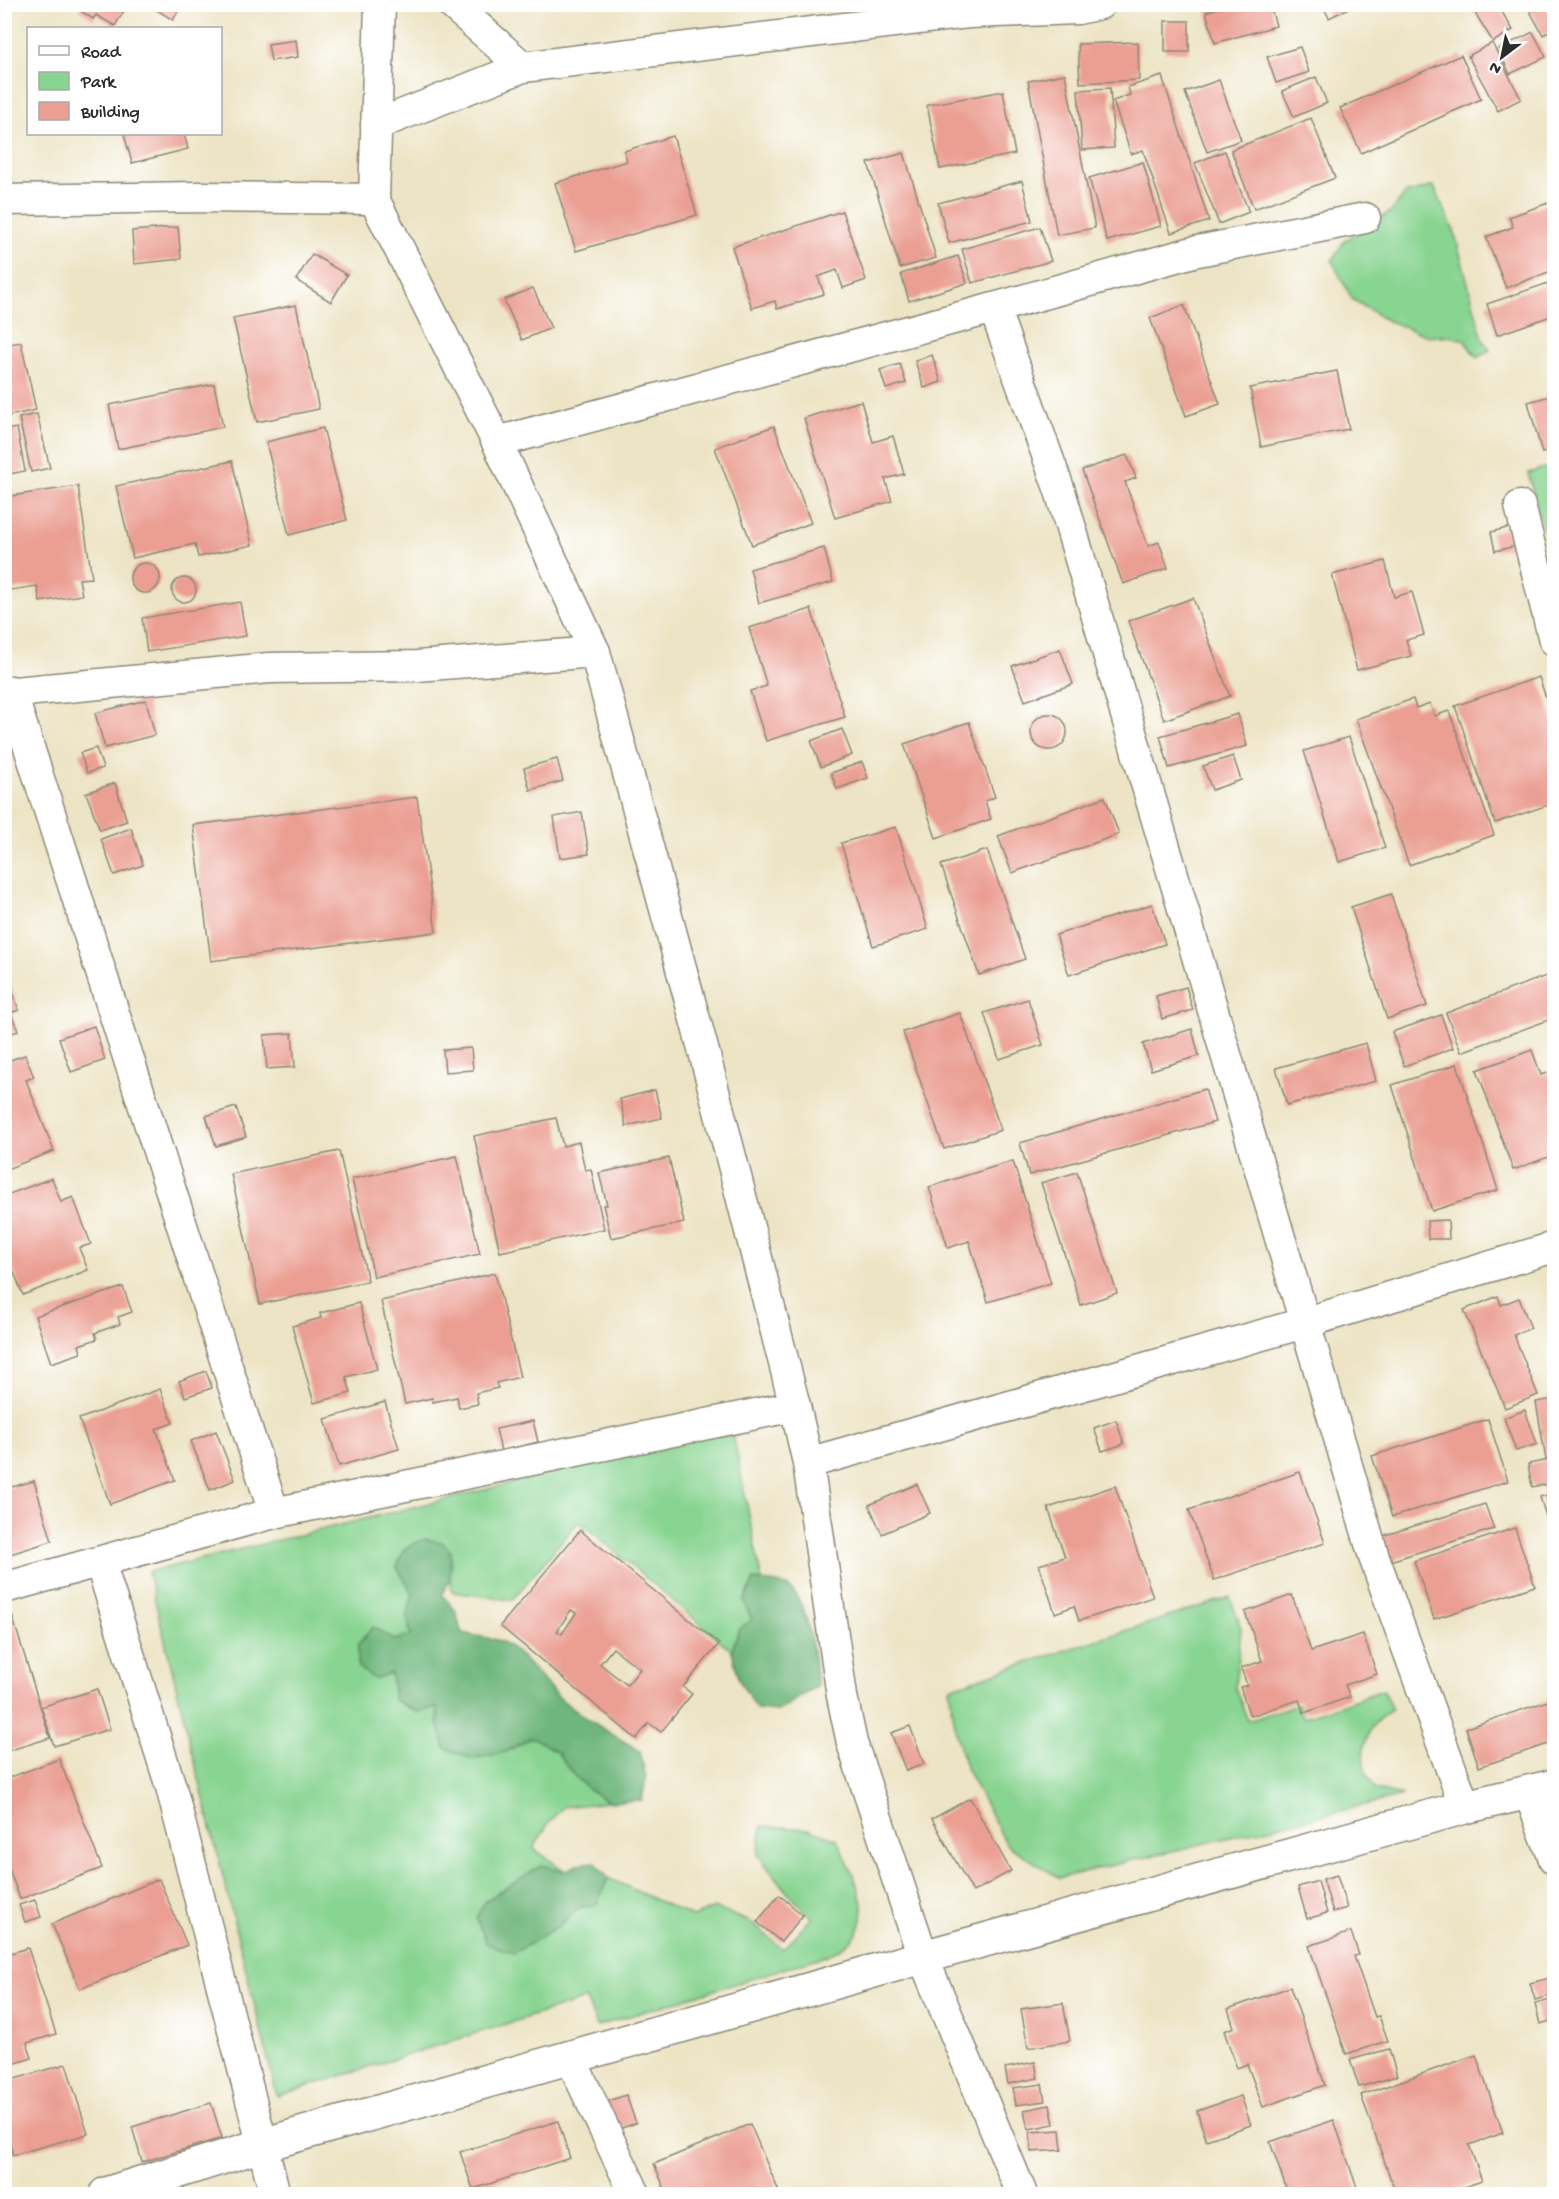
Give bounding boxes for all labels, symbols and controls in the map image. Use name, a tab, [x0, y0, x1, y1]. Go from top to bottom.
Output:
legend	[27, 27, 222, 135]
north arrow	[1472, 27, 1532, 87]
text: Road	[81, 43, 122, 64]
text: N	[1486, 56, 1505, 78]
text: Park	[80, 73, 117, 94]
text: Building	[80, 103, 140, 124]

